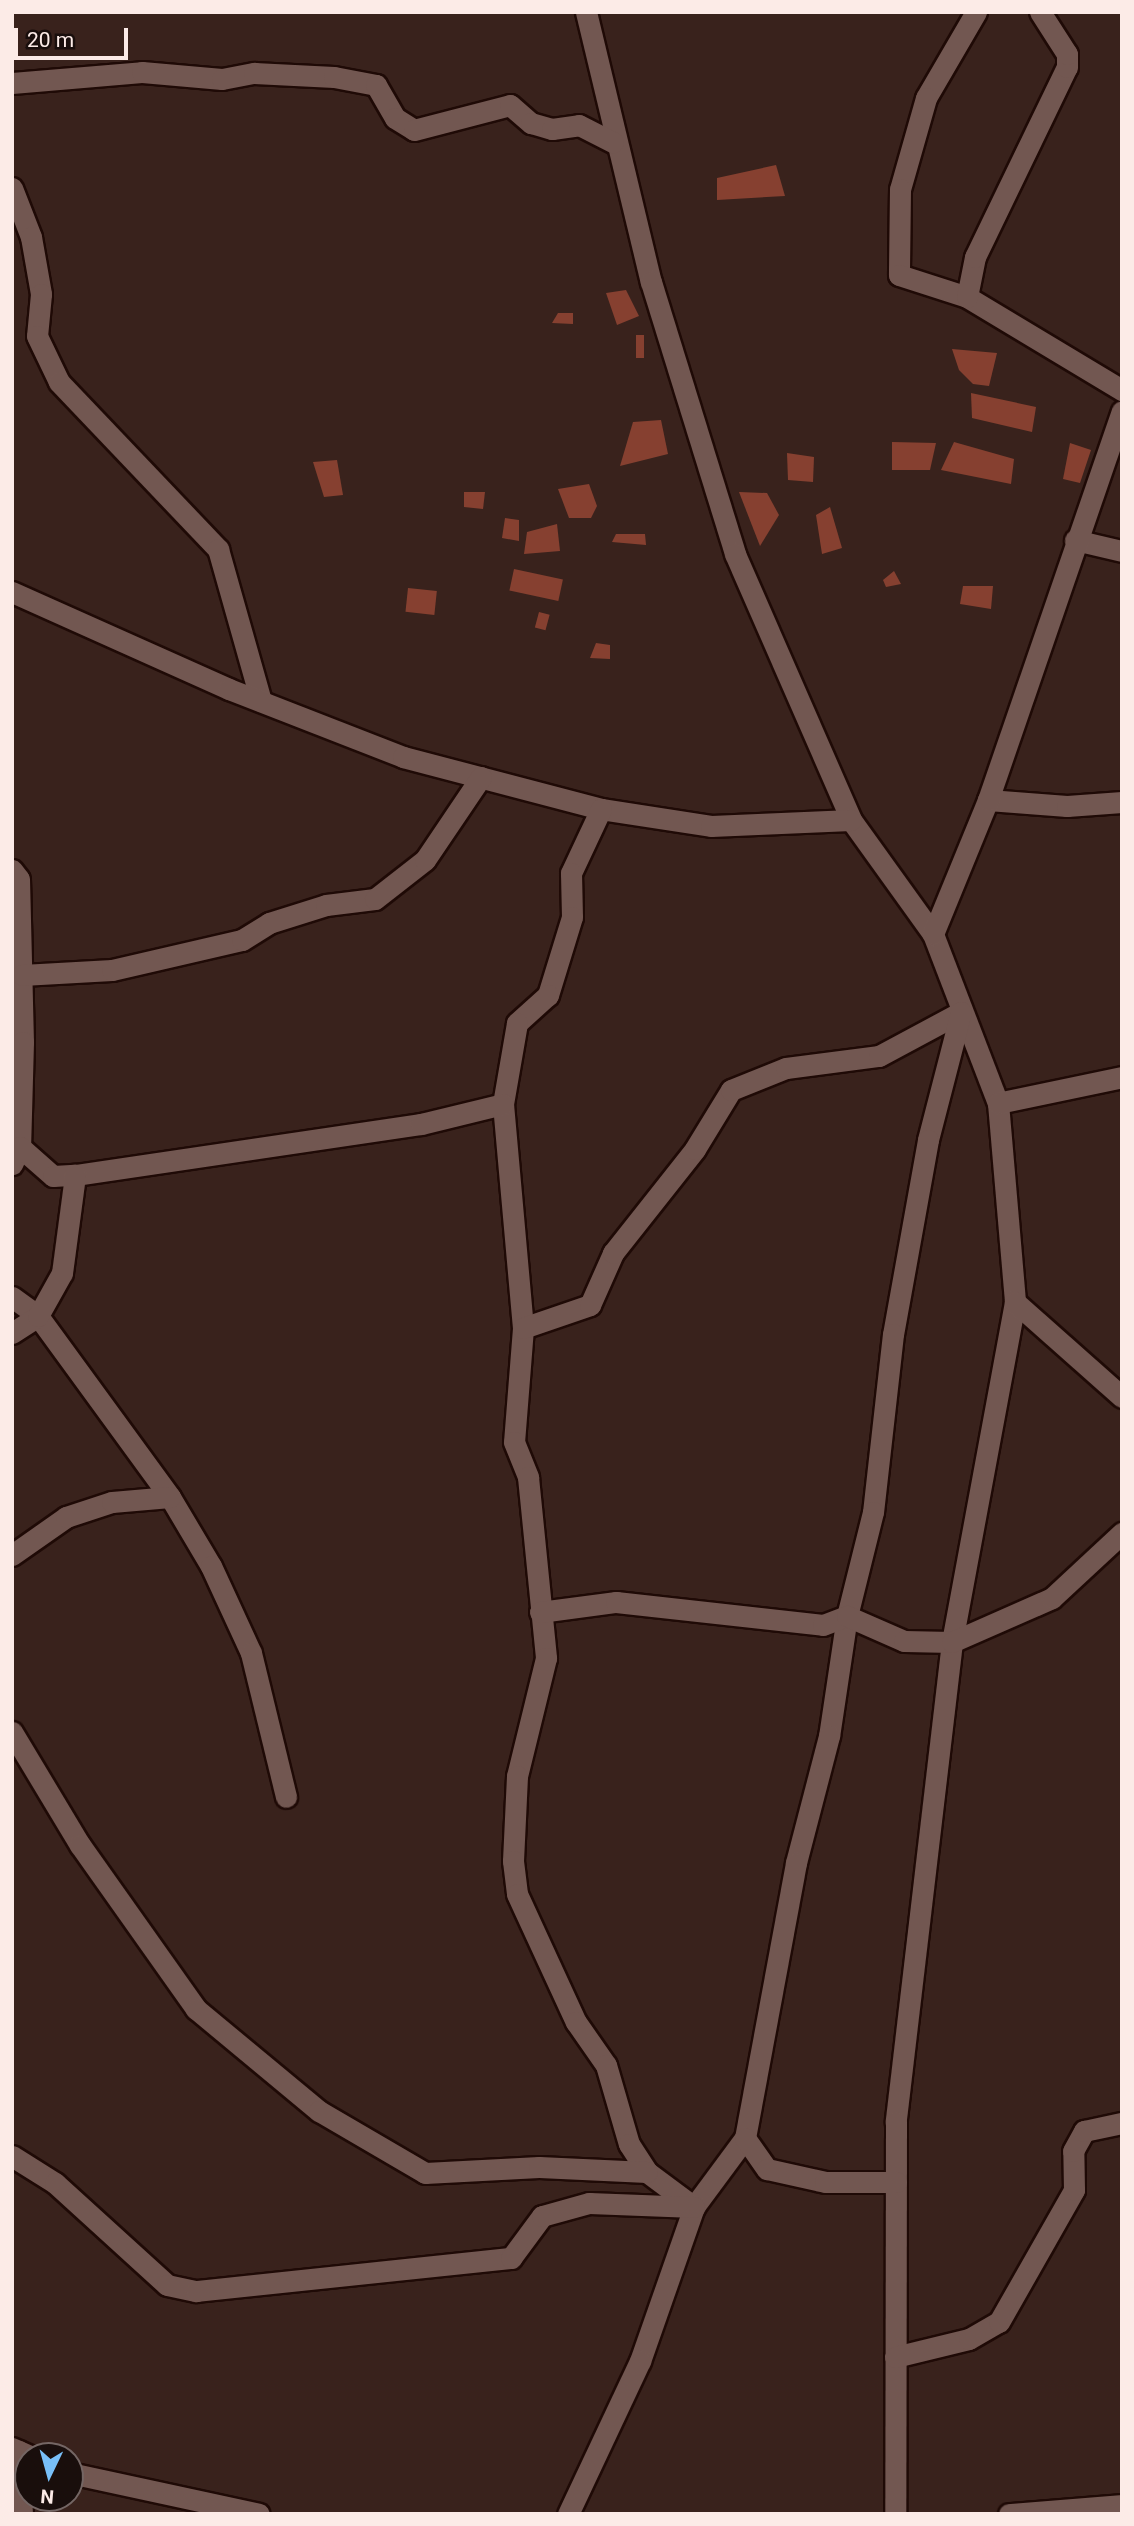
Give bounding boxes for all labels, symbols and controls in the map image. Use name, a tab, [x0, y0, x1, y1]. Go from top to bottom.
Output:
scale bar	[18, 14, 131, 58]
text: 20 m	[27, 28, 74, 52]
north arrow	[14, 2442, 84, 2512]
text: N	[40, 2484, 55, 2508]

